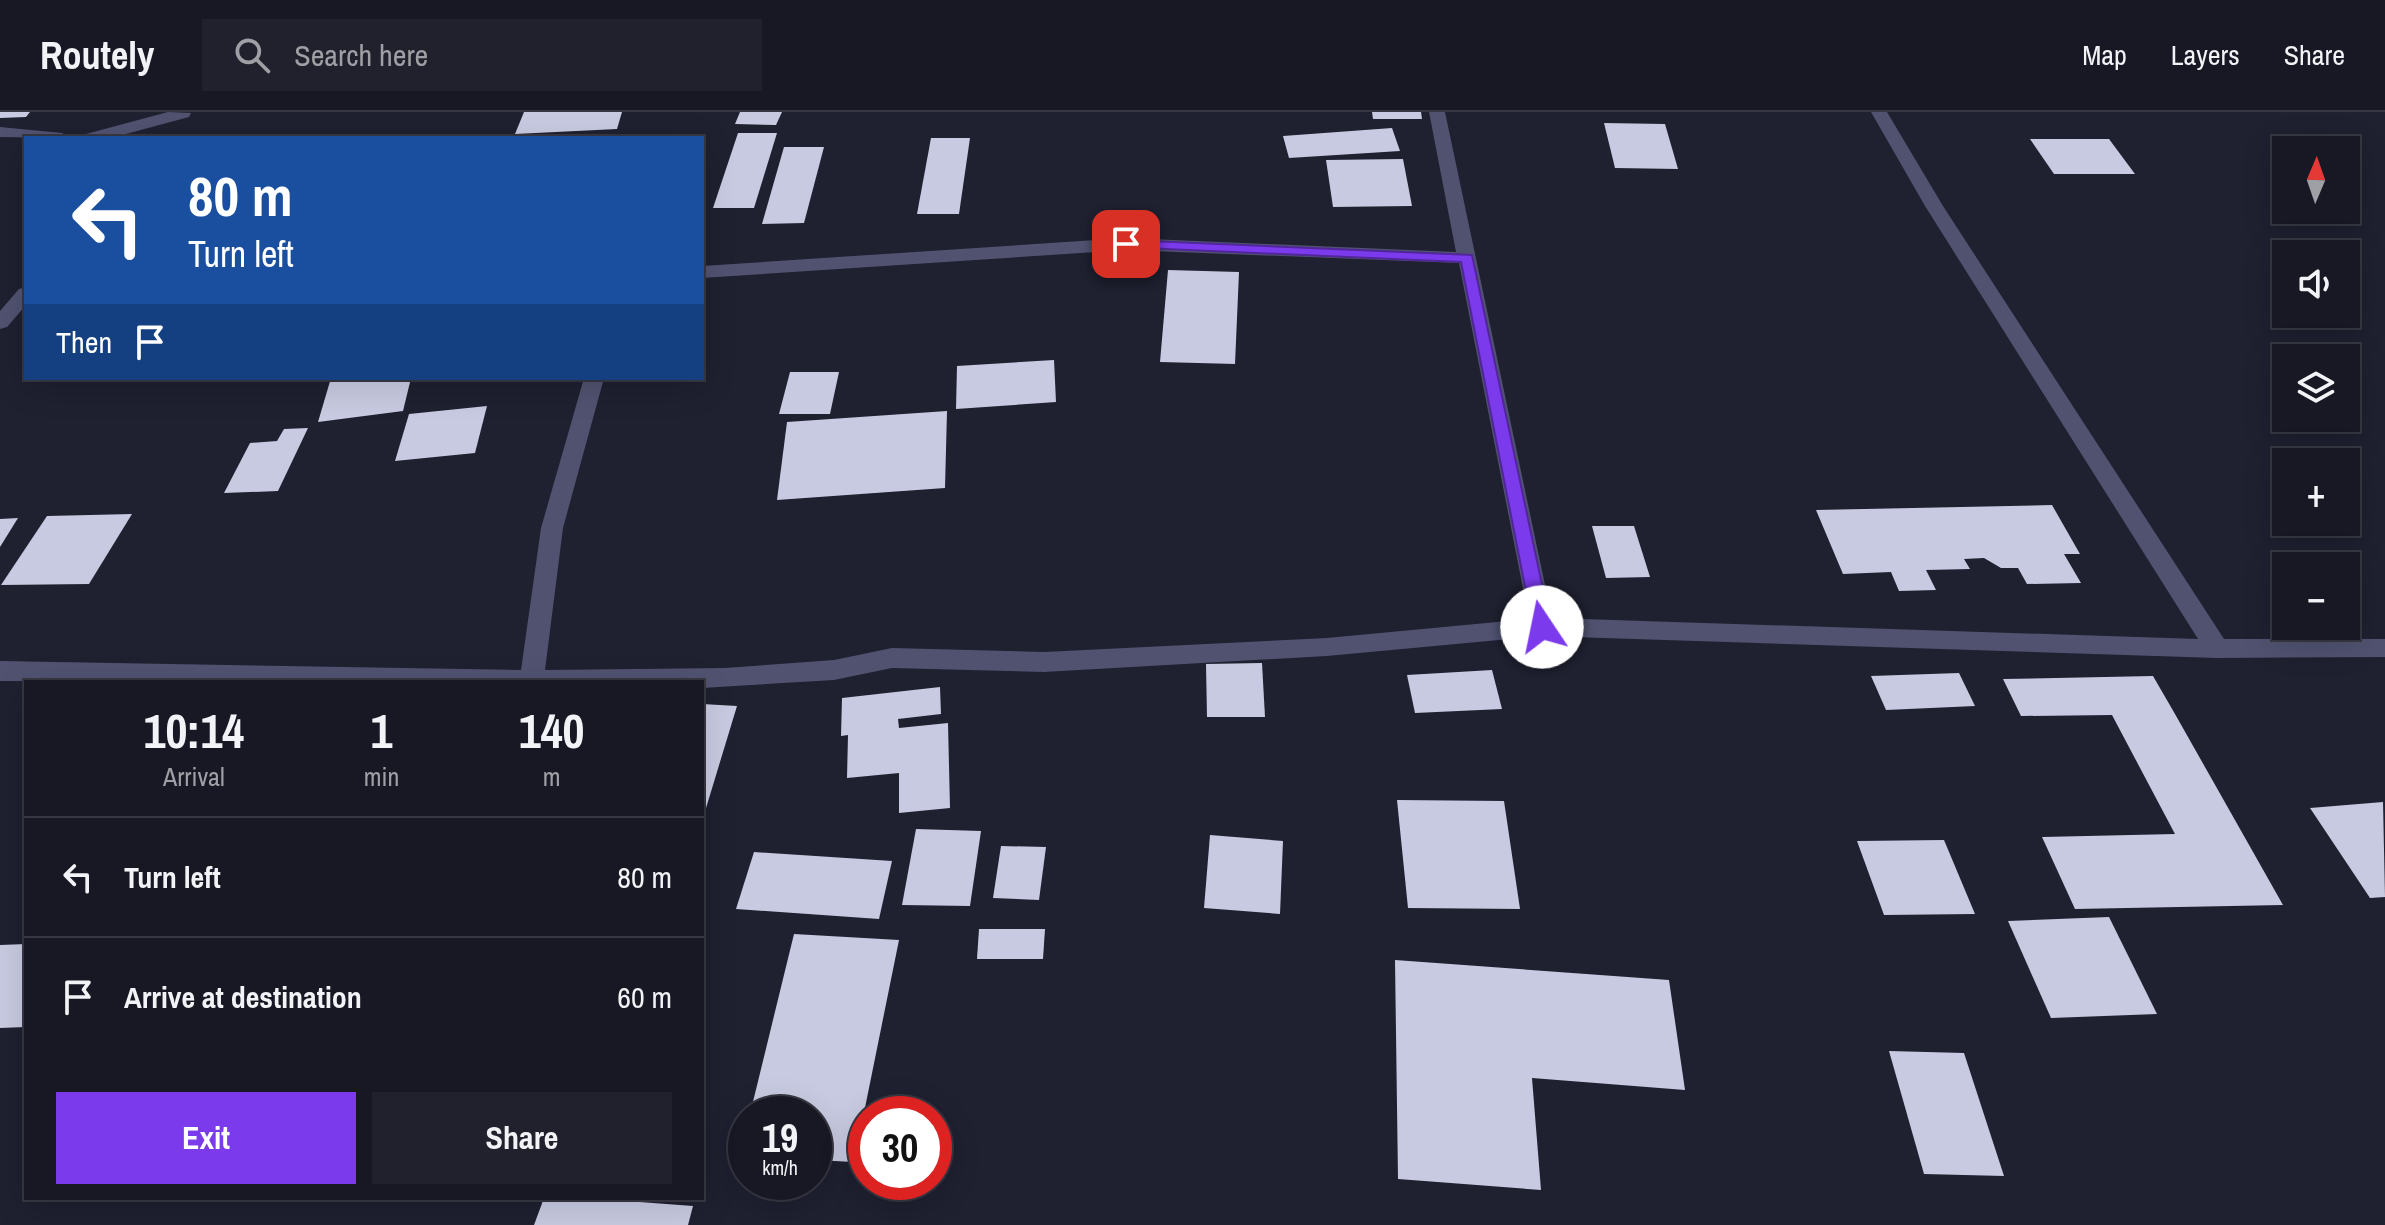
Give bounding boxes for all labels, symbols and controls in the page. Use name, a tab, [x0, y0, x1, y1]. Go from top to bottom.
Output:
search box	[202, 19, 762, 91]
text: Routely	[40, 30, 154, 81]
icon: search	[230, 33, 274, 77]
text: Search here	[294, 35, 428, 75]
text: Map	[2082, 36, 2127, 74]
text: Layers	[2171, 36, 2240, 74]
text: Share	[2284, 36, 2345, 74]
north arrow	[2272, 136, 2360, 224]
map controls	[2272, 136, 2360, 640]
text: 80 m	[188, 158, 293, 233]
icon: left	[56, 168, 160, 272]
pin	[1092, 210, 1160, 278]
icon: arrive	[1104, 222, 1148, 266]
text: Turn left	[188, 230, 294, 278]
button: sound	[2272, 240, 2360, 328]
icon: arrive	[128, 320, 172, 364]
text: Then	[56, 322, 112, 362]
button: layers	[2272, 344, 2360, 432]
button: +	[2272, 448, 2360, 536]
button: −	[2272, 552, 2360, 640]
position arrow	[1500, 585, 1584, 669]
text: 10:14	[144, 698, 244, 763]
text: 1	[371, 698, 392, 763]
text: 140	[519, 698, 584, 763]
text: Arrival	[163, 759, 225, 794]
text: min	[364, 759, 399, 794]
text: m	[543, 759, 561, 794]
icon: left	[56, 855, 100, 899]
text: Turn left	[124, 857, 221, 897]
text: 80 m	[617, 857, 672, 897]
icon: arrive	[56, 975, 100, 1019]
text: Arrive at destination	[124, 977, 362, 1017]
text: 60 m	[617, 977, 672, 1017]
button: Exit	[56, 1092, 356, 1184]
button: Share	[372, 1092, 672, 1184]
speed limit sign: 30	[848, 1096, 952, 1200]
text: 19	[762, 1111, 798, 1164]
text: km/h	[762, 1154, 798, 1181]

